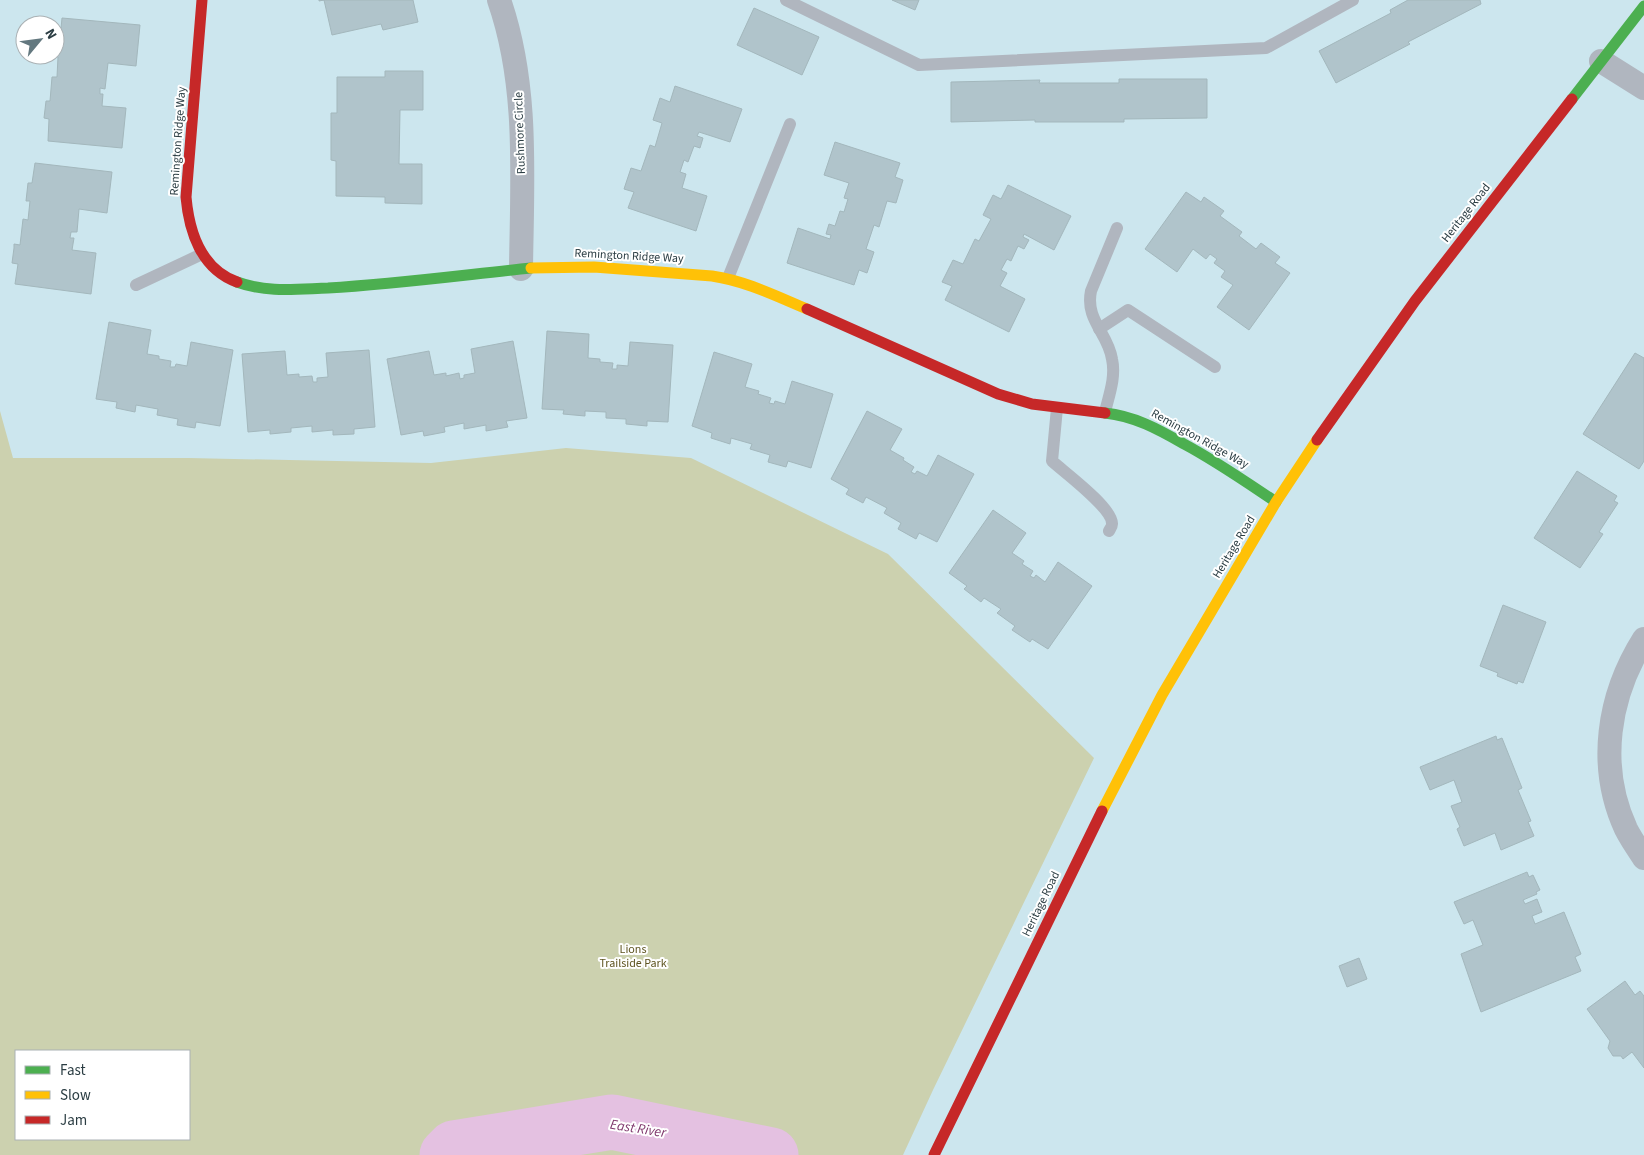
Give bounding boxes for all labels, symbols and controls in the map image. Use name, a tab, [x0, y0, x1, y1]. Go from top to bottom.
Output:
north arrow	[15, 15, 65, 65]
text: N	[39, 25, 61, 43]
street label: Remington Ridge Way	[166, 86, 190, 196]
street label: Rushmore Circle	[510, 92, 530, 174]
street label: Heritage Road	[1438, 180, 1494, 246]
street label: Remington Ridge Way	[574, 245, 684, 267]
street label: Remington Ridge Way	[1148, 405, 1252, 473]
street label: Heritage Road	[1208, 512, 1260, 582]
street label: Heritage Road	[1018, 868, 1064, 940]
park label: Lions Trailside Park	[599, 941, 667, 972]
legend	[15, 1050, 190, 1140]
text: Fast	[60, 1060, 86, 1081]
text: Slow	[60, 1085, 91, 1106]
text: Jam	[60, 1110, 87, 1131]
water label: East River	[609, 1115, 669, 1143]

